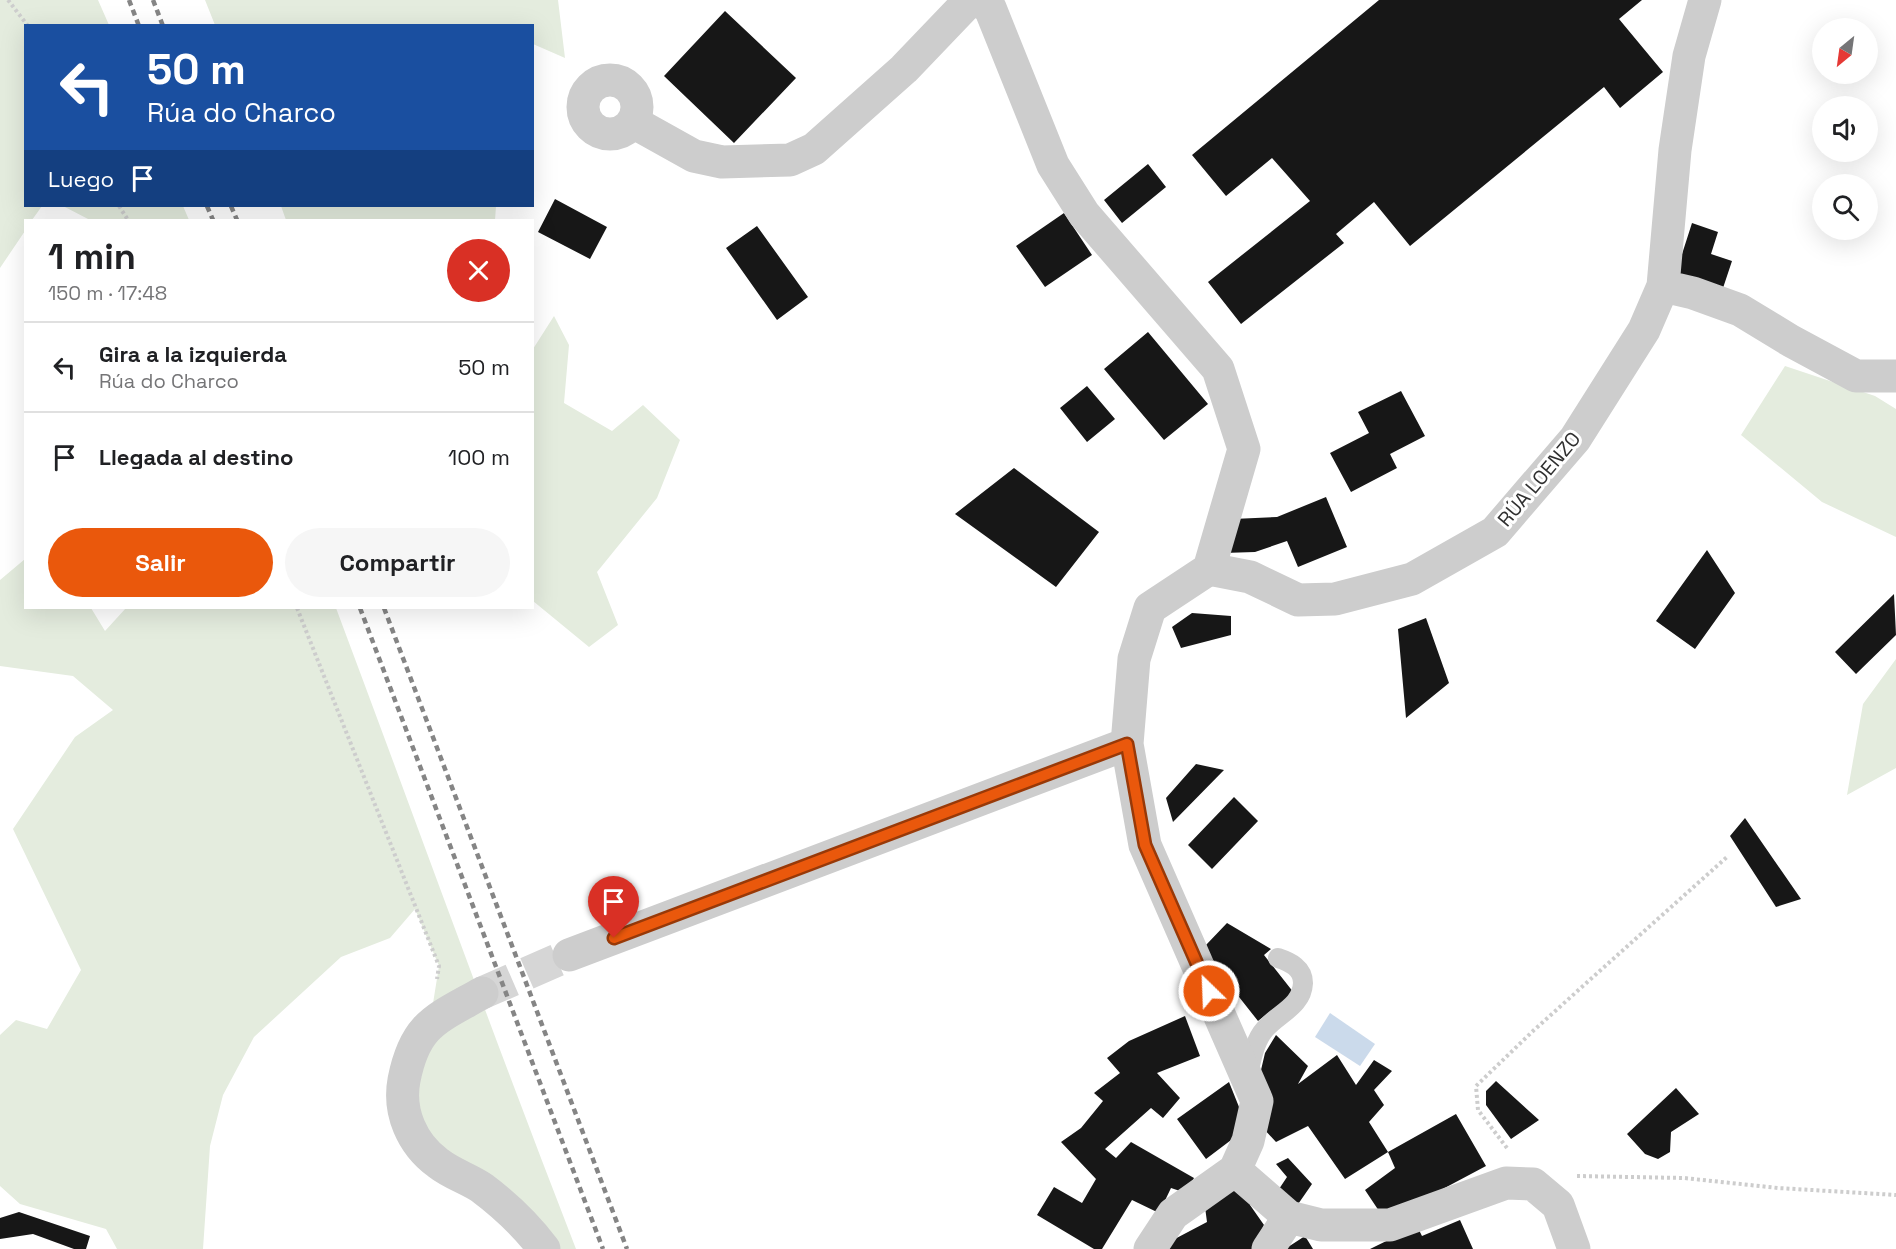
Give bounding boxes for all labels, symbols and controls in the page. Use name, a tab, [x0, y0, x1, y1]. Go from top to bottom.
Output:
north arrow	[1812, 18, 1878, 84]
map controls	[1812, 18, 1878, 240]
text: 50 m	[147, 43, 246, 96]
icon: left	[48, 48, 126, 126]
text: Rúa do Charco	[147, 95, 336, 130]
button: sound	[1812, 96, 1878, 162]
icon: arrive	[126, 162, 159, 195]
text: Luego	[48, 165, 114, 193]
button: search	[1812, 174, 1878, 240]
text: 1 min	[48, 234, 136, 280]
button: close	[447, 239, 510, 302]
text: 150 m · 17:48	[48, 280, 167, 306]
text: Gira a la izquierda	[99, 340, 287, 368]
icon: left	[48, 351, 81, 384]
text: 50 m	[458, 353, 510, 381]
text: Rúa do Charco	[99, 368, 239, 394]
street label: RÚA LOENZO	[1492, 426, 1586, 532]
icon: arrive	[48, 441, 81, 474]
text: Llegada al destino	[99, 443, 293, 471]
text: 100 m	[448, 443, 510, 471]
button: Salir	[48, 528, 273, 597]
button: Compartir	[285, 528, 510, 597]
pin	[588, 876, 639, 938]
icon: arrive	[597, 885, 630, 918]
position arrow	[1177, 959, 1241, 1023]

